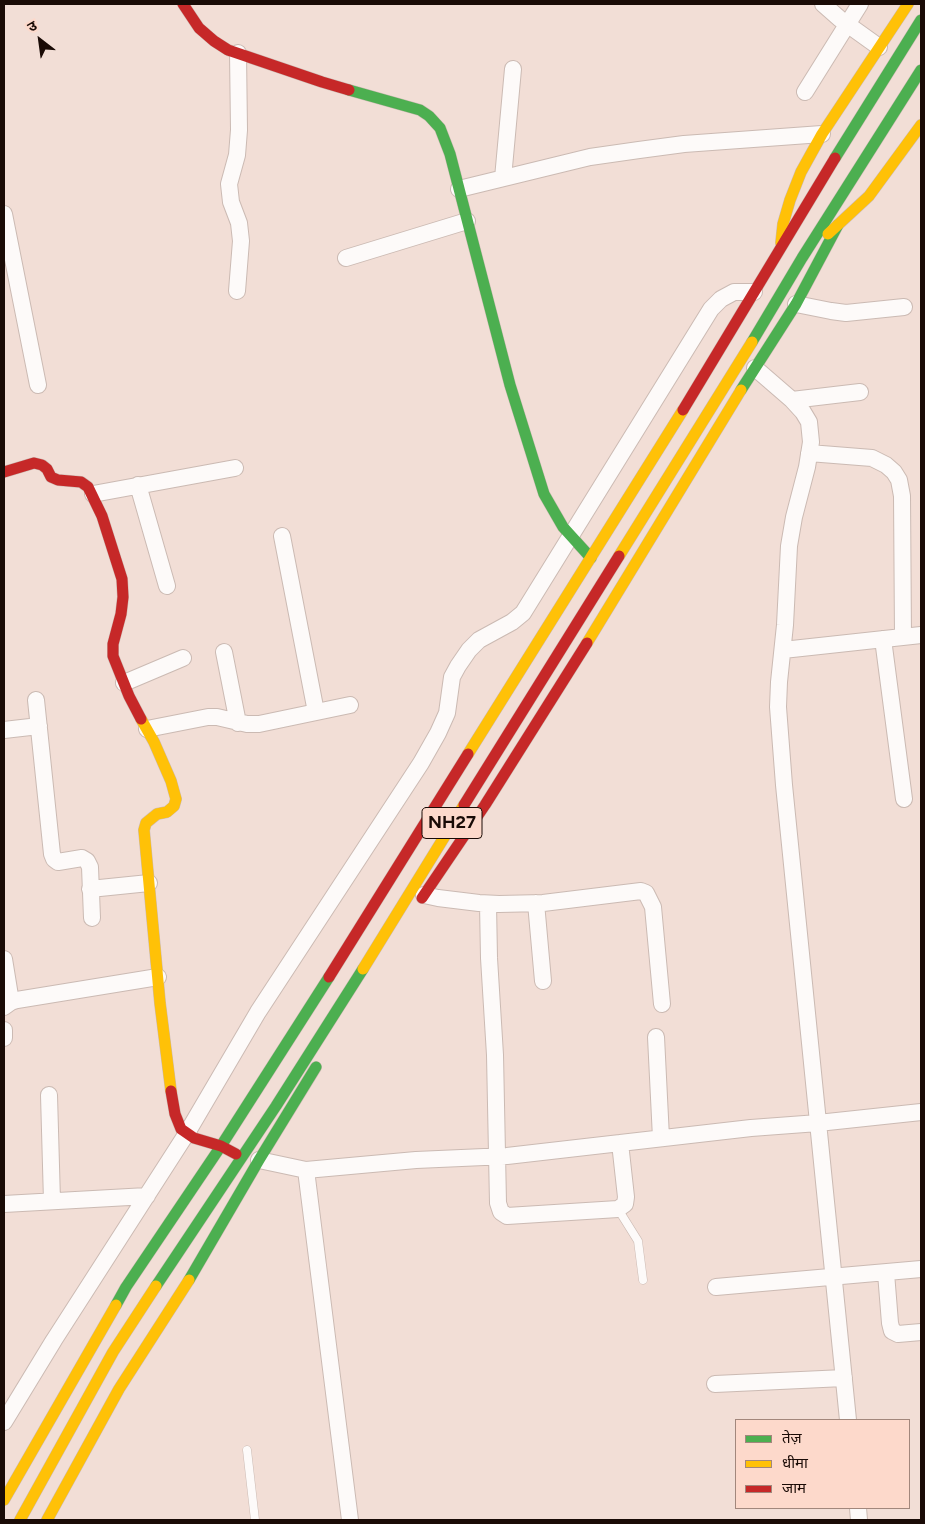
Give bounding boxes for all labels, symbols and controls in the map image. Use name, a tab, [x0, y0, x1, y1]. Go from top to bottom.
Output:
north arrow	[15, 15, 65, 65]
text: उ	[24, 17, 40, 36]
road number: NH27	[422, 808, 482, 838]
legend	[735, 1419, 910, 1509]
text: तेज़	[782, 1429, 802, 1447]
text: धीमा	[782, 1454, 808, 1472]
text: जाम	[782, 1479, 806, 1497]

